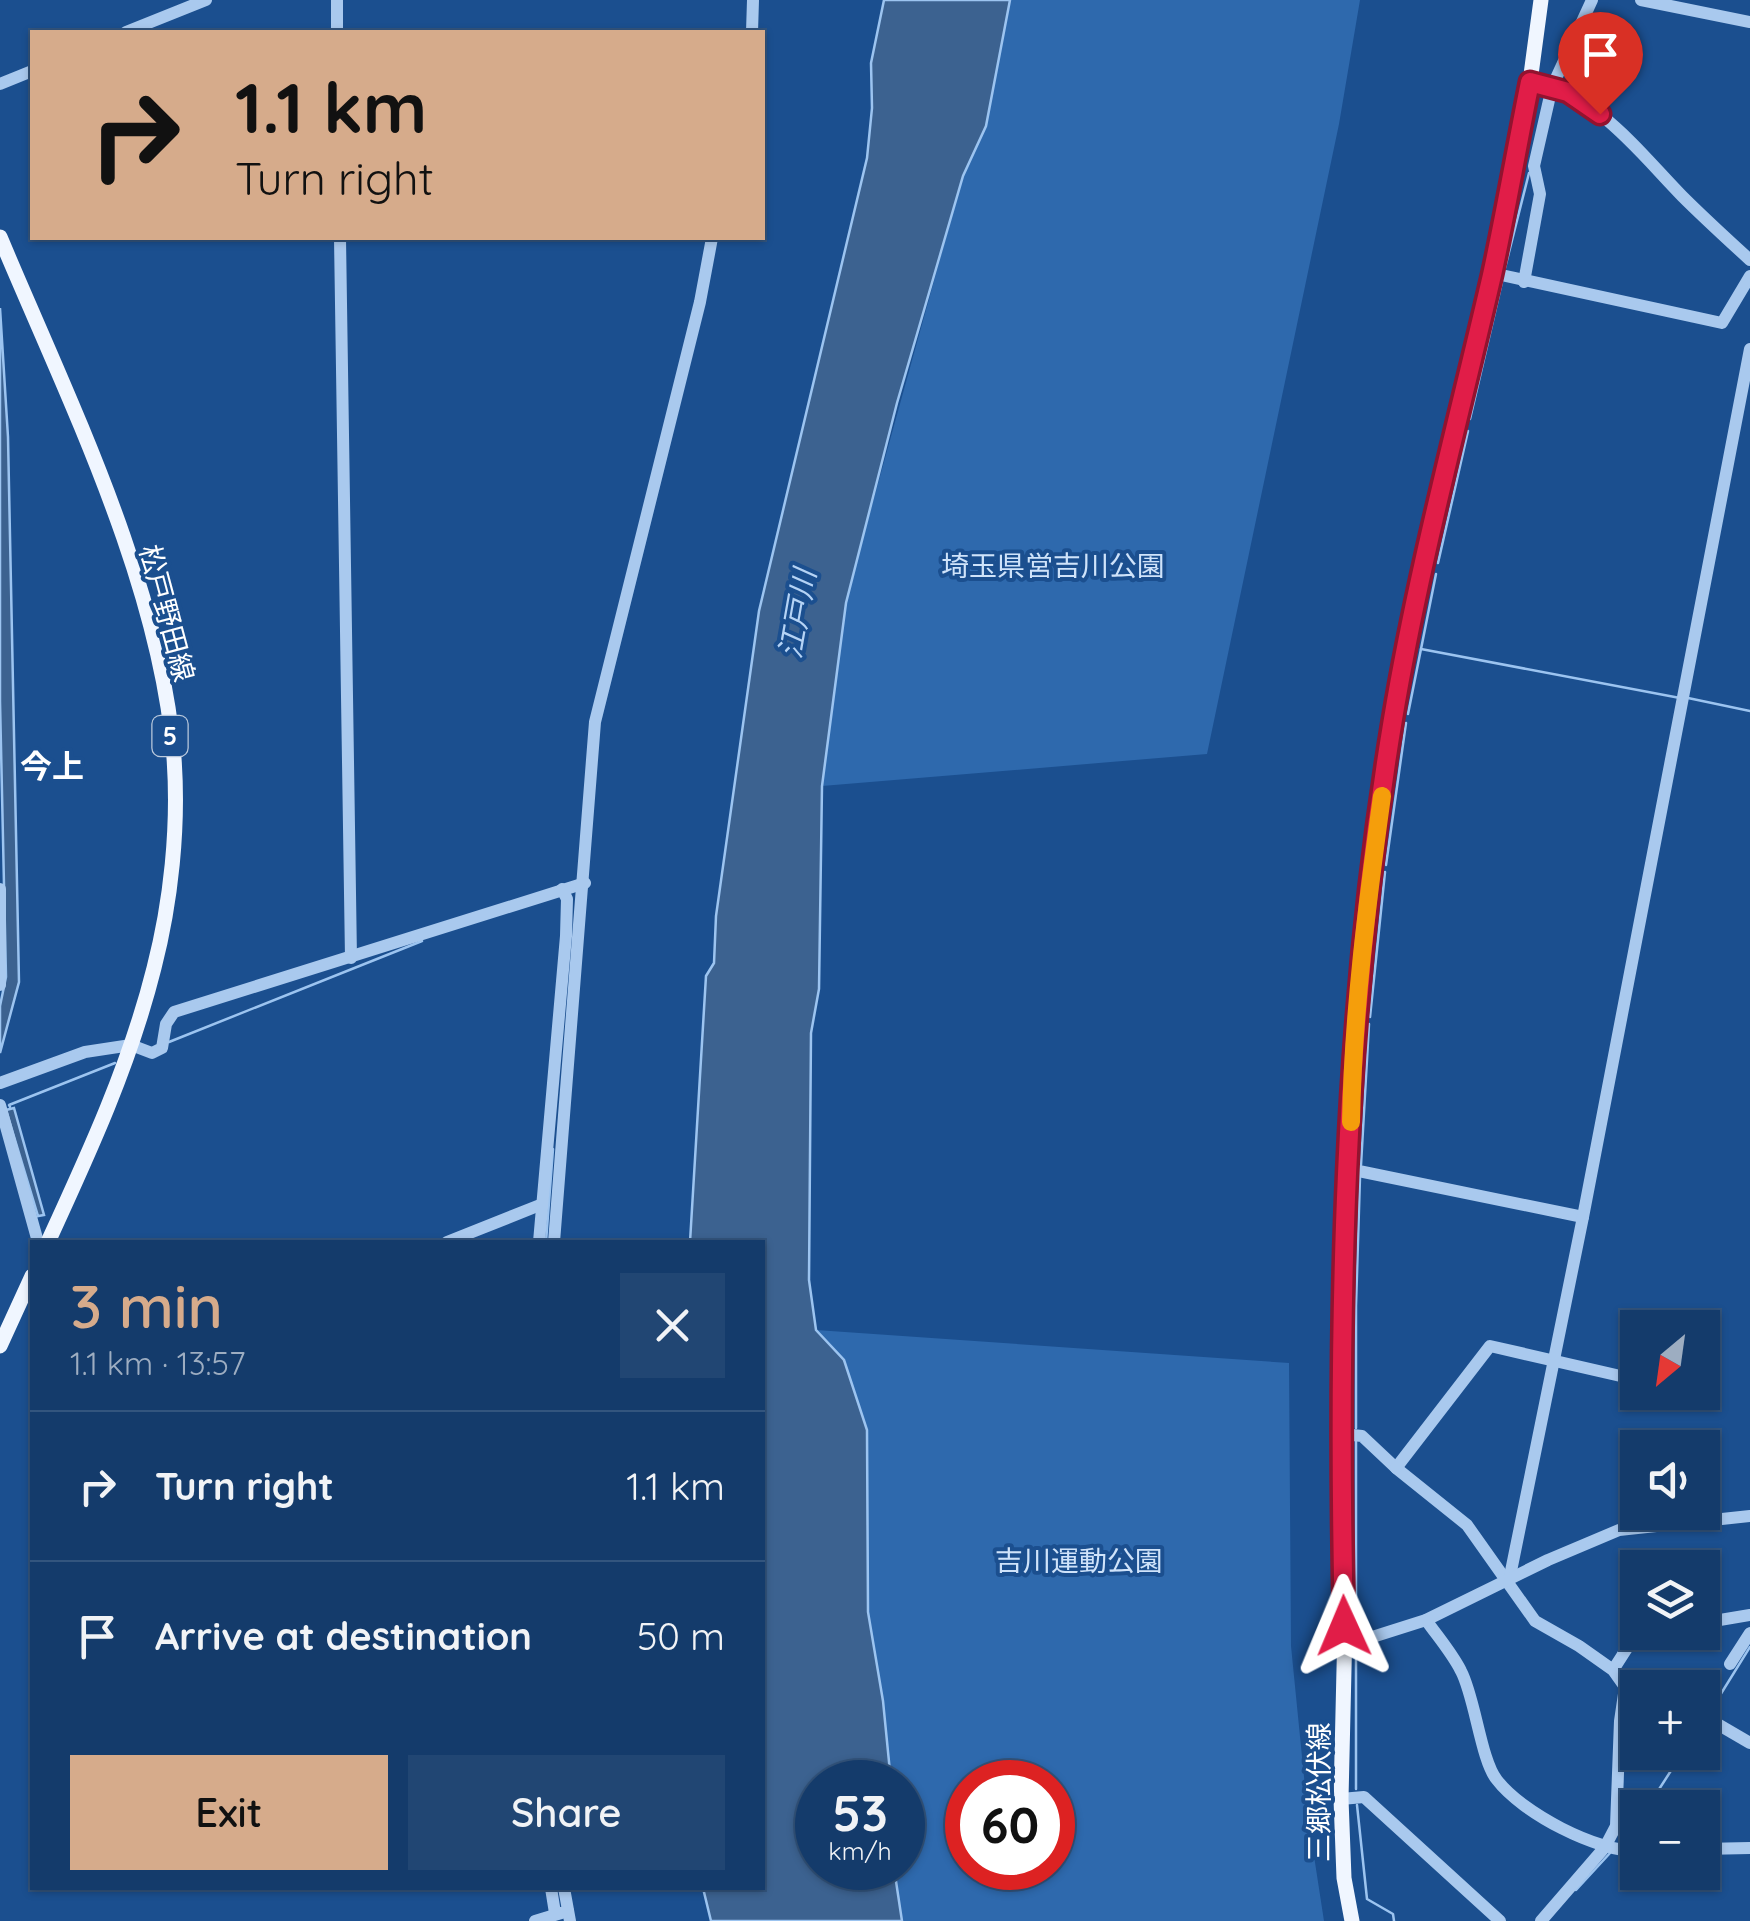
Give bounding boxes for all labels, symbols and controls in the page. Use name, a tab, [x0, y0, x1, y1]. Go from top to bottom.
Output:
pin	[1558, 12, 1643, 115]
icon: arrive	[1573, 27, 1628, 82]
text: 1.1 km	[235, 63, 427, 151]
icon: right	[70, 70, 200, 200]
text: Turn right	[235, 150, 434, 206]
street label: 松戸野田線	[132, 541, 203, 685]
park label: 埼玉県営吉川公園	[941, 548, 1165, 583]
water label: 江戸川	[770, 563, 824, 661]
road number: 5	[152, 716, 188, 756]
district label: 今上	[20, 746, 84, 786]
text: 3 min	[70, 1268, 223, 1343]
button: close	[620, 1273, 725, 1378]
north arrow	[1620, 1310, 1720, 1410]
map controls	[1620, 1310, 1720, 1890]
text: 1.1 km · 13:57	[70, 1343, 245, 1383]
button: sound	[1620, 1430, 1720, 1530]
icon: right	[70, 1459, 125, 1514]
text: Turn right	[155, 1462, 334, 1510]
text: 1.1 km	[626, 1462, 725, 1510]
park label: 吉川運動公園	[995, 1543, 1163, 1578]
button: layers	[1620, 1550, 1720, 1650]
position arrow	[1292, 1574, 1396, 1678]
icon: arrive	[70, 1609, 125, 1664]
text: Arrive at destination	[155, 1612, 532, 1660]
text: 50 m	[637, 1612, 725, 1660]
button: +	[1620, 1670, 1720, 1770]
street label: 三郷松伏線	[1301, 1722, 1336, 1862]
button: Exit	[70, 1755, 388, 1870]
button: Share	[408, 1755, 725, 1870]
speed limit sign: 60	[945, 1760, 1075, 1890]
text: 53	[832, 1781, 888, 1844]
button: −	[1620, 1790, 1720, 1890]
text: km/h	[828, 1835, 892, 1866]

